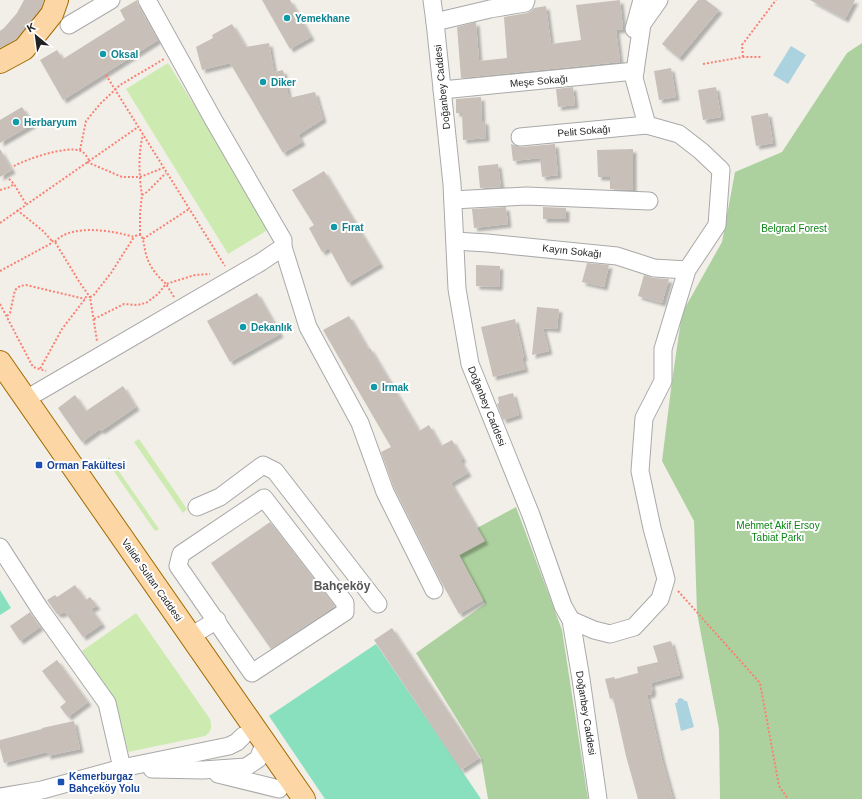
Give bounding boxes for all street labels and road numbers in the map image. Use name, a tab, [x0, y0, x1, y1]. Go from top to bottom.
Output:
street label: Doğanbey Caddesi	[432, 44, 452, 130]
street label: Meşe Sokağı	[509, 73, 569, 89]
street label: Pelit Sokağı	[557, 123, 611, 139]
street label: Kayın Sokağı	[542, 242, 602, 260]
street label: Doğanbey Caddesi	[466, 365, 508, 447]
street label: Valide Sultan Caddesi	[119, 537, 185, 623]
street label: Doğanbey Caddesi	[574, 670, 598, 756]

